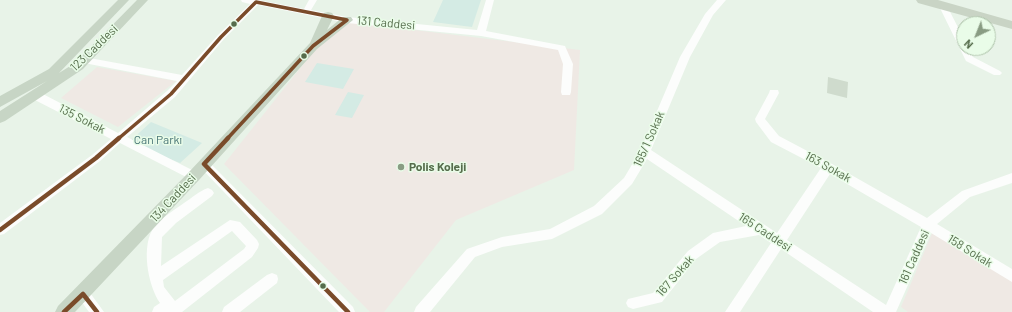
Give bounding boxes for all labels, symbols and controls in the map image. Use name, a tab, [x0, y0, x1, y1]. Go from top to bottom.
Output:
street label: 131 Caddesi	[356, 13, 416, 33]
north arrow	[956, 16, 996, 56]
unlabelled marker	[229, 19, 239, 29]
street label: 123 Caddesi	[67, 22, 121, 74]
text: N	[961, 37, 975, 52]
unlabelled marker	[299, 51, 309, 61]
street label: 135 Sokak	[56, 101, 108, 137]
street label: 165/1 Sokak	[630, 109, 668, 169]
park label: Can Parkı	[134, 133, 182, 147]
street label: 163 Sokak	[802, 148, 854, 186]
place label: Polis Koleji	[409, 160, 466, 174]
marker: Polis Koleji	[396, 162, 406, 172]
street label: 134 Caddesi	[147, 171, 199, 225]
street label: 165 Caddesi	[736, 209, 794, 255]
street label: 161 Caddesi	[896, 227, 932, 287]
street label: 158 Sokak	[945, 231, 995, 271]
street label: 167 Sokak	[653, 252, 697, 300]
unlabelled marker	[318, 281, 328, 291]

